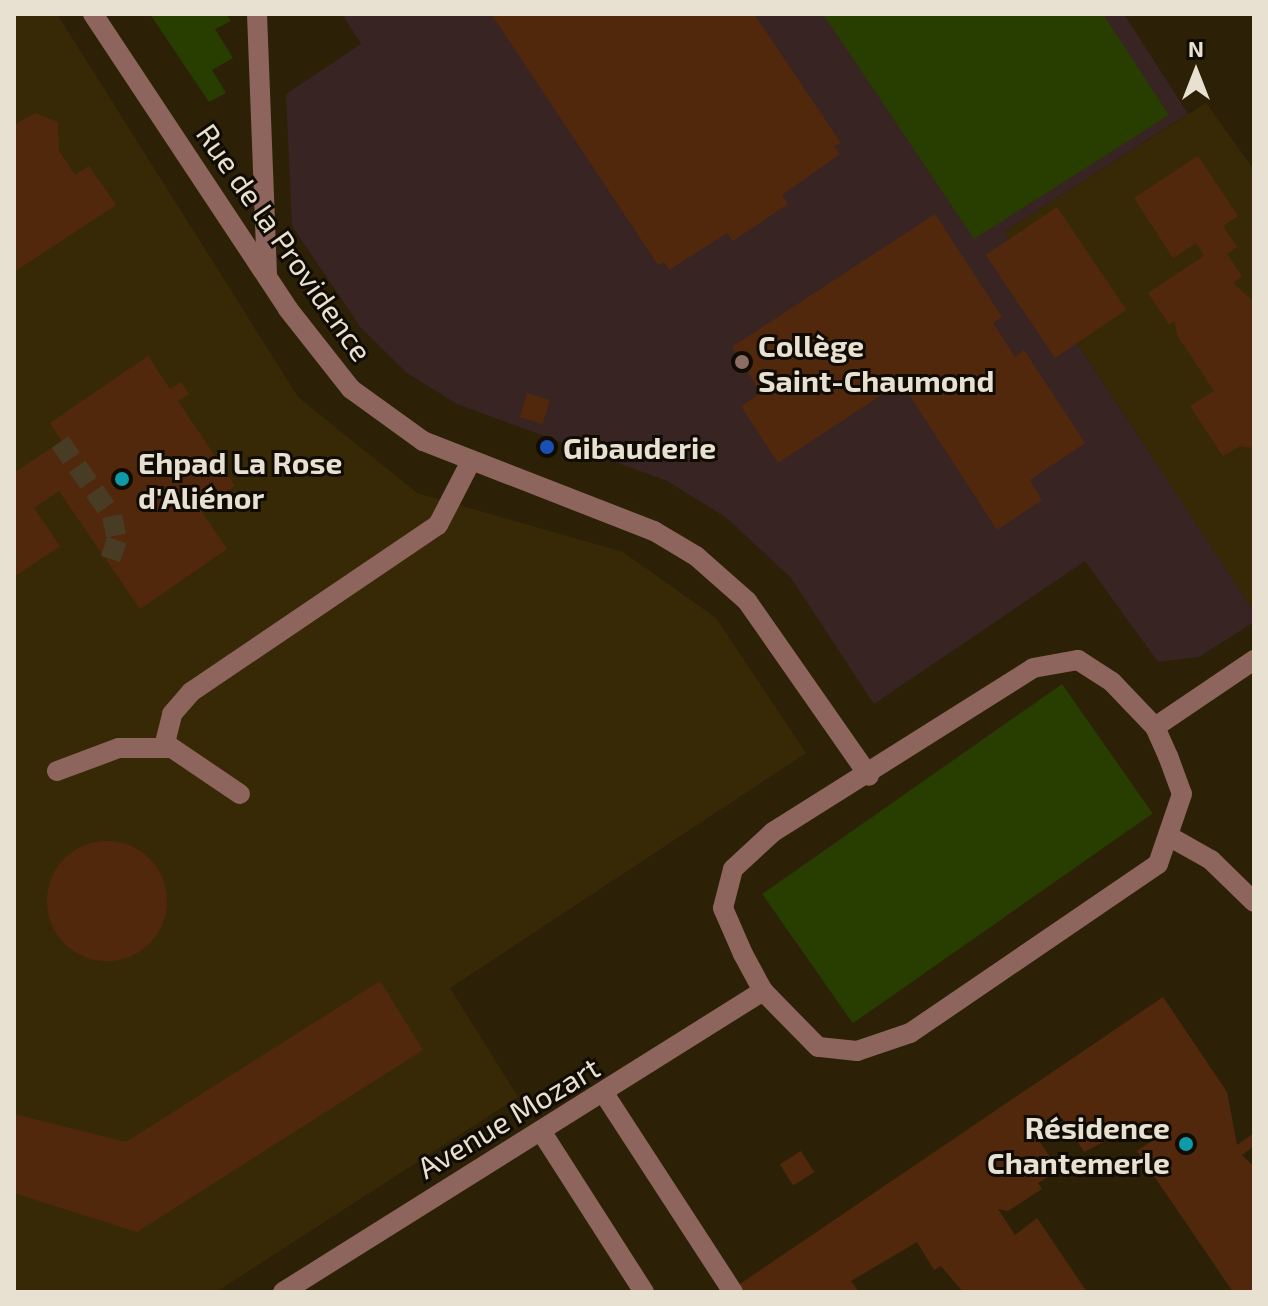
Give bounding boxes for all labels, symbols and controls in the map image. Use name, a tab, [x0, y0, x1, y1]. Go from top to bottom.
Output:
north arrow	[1156, 32, 1236, 112]
text: N	[1188, 35, 1204, 61]
street label: Rue de la Providence	[190, 116, 380, 368]
place label: Collège Saint-Chaumond	[758, 327, 994, 398]
marker: Collège Saint-Chaumond	[733, 353, 751, 371]
place label: Gibauderie	[563, 429, 716, 465]
marker: Gibauderie	[538, 438, 556, 456]
place label: Ehpad La Rose d'Aliénor	[138, 444, 342, 514]
marker: Ehpad La Rose d'Aliénor	[113, 470, 131, 488]
street label: Avenue Mozart	[411, 1049, 605, 1185]
place label: Résidence Chantemerle	[987, 1109, 1170, 1180]
marker: Résidence Chantemerle	[1177, 1135, 1195, 1153]

